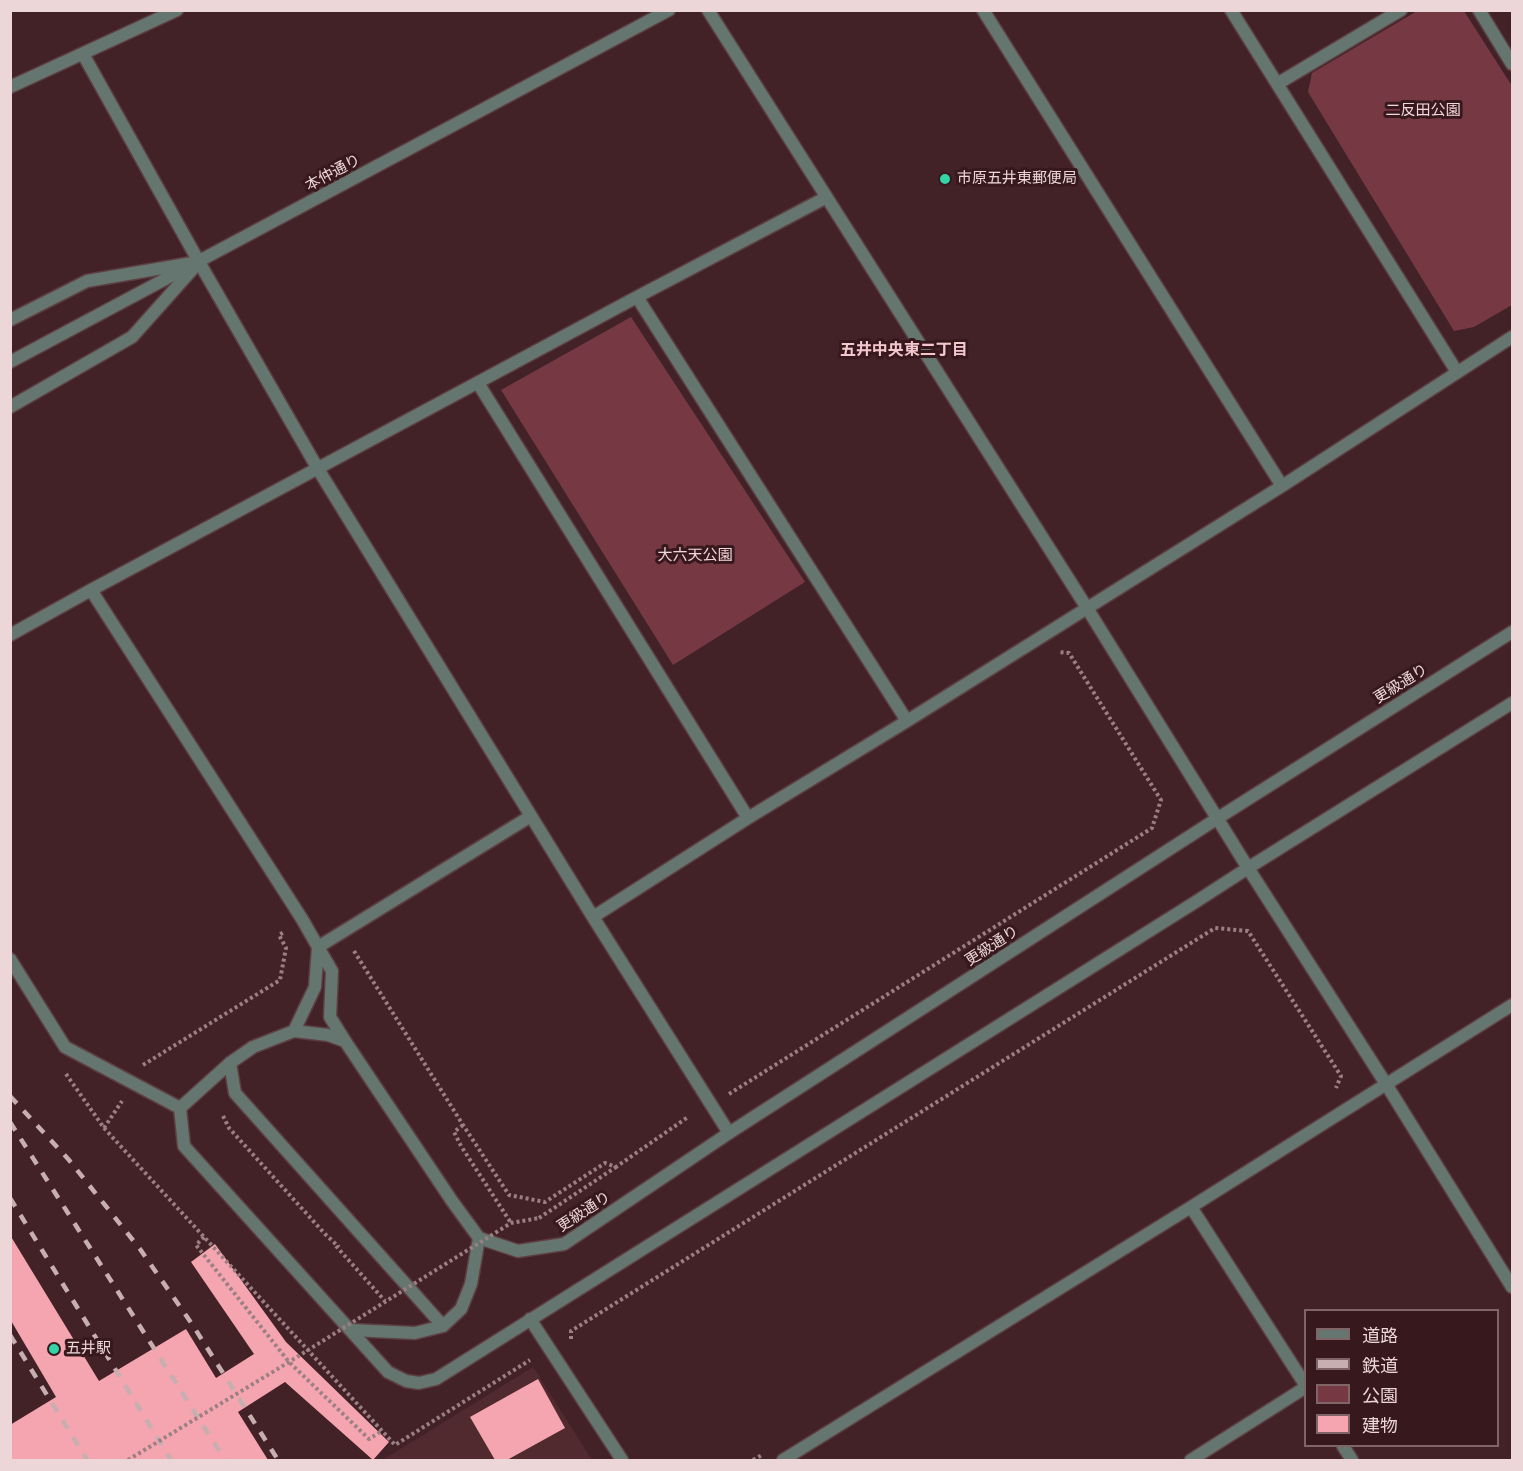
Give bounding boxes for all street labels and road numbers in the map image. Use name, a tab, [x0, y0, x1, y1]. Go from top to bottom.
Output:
street label: 本仲通り	[302, 151, 364, 195]
street label: 更級通り	[1371, 660, 1431, 708]
street label: 更級通り	[962, 922, 1022, 970]
street label: 更級通り	[554, 1188, 614, 1236]

